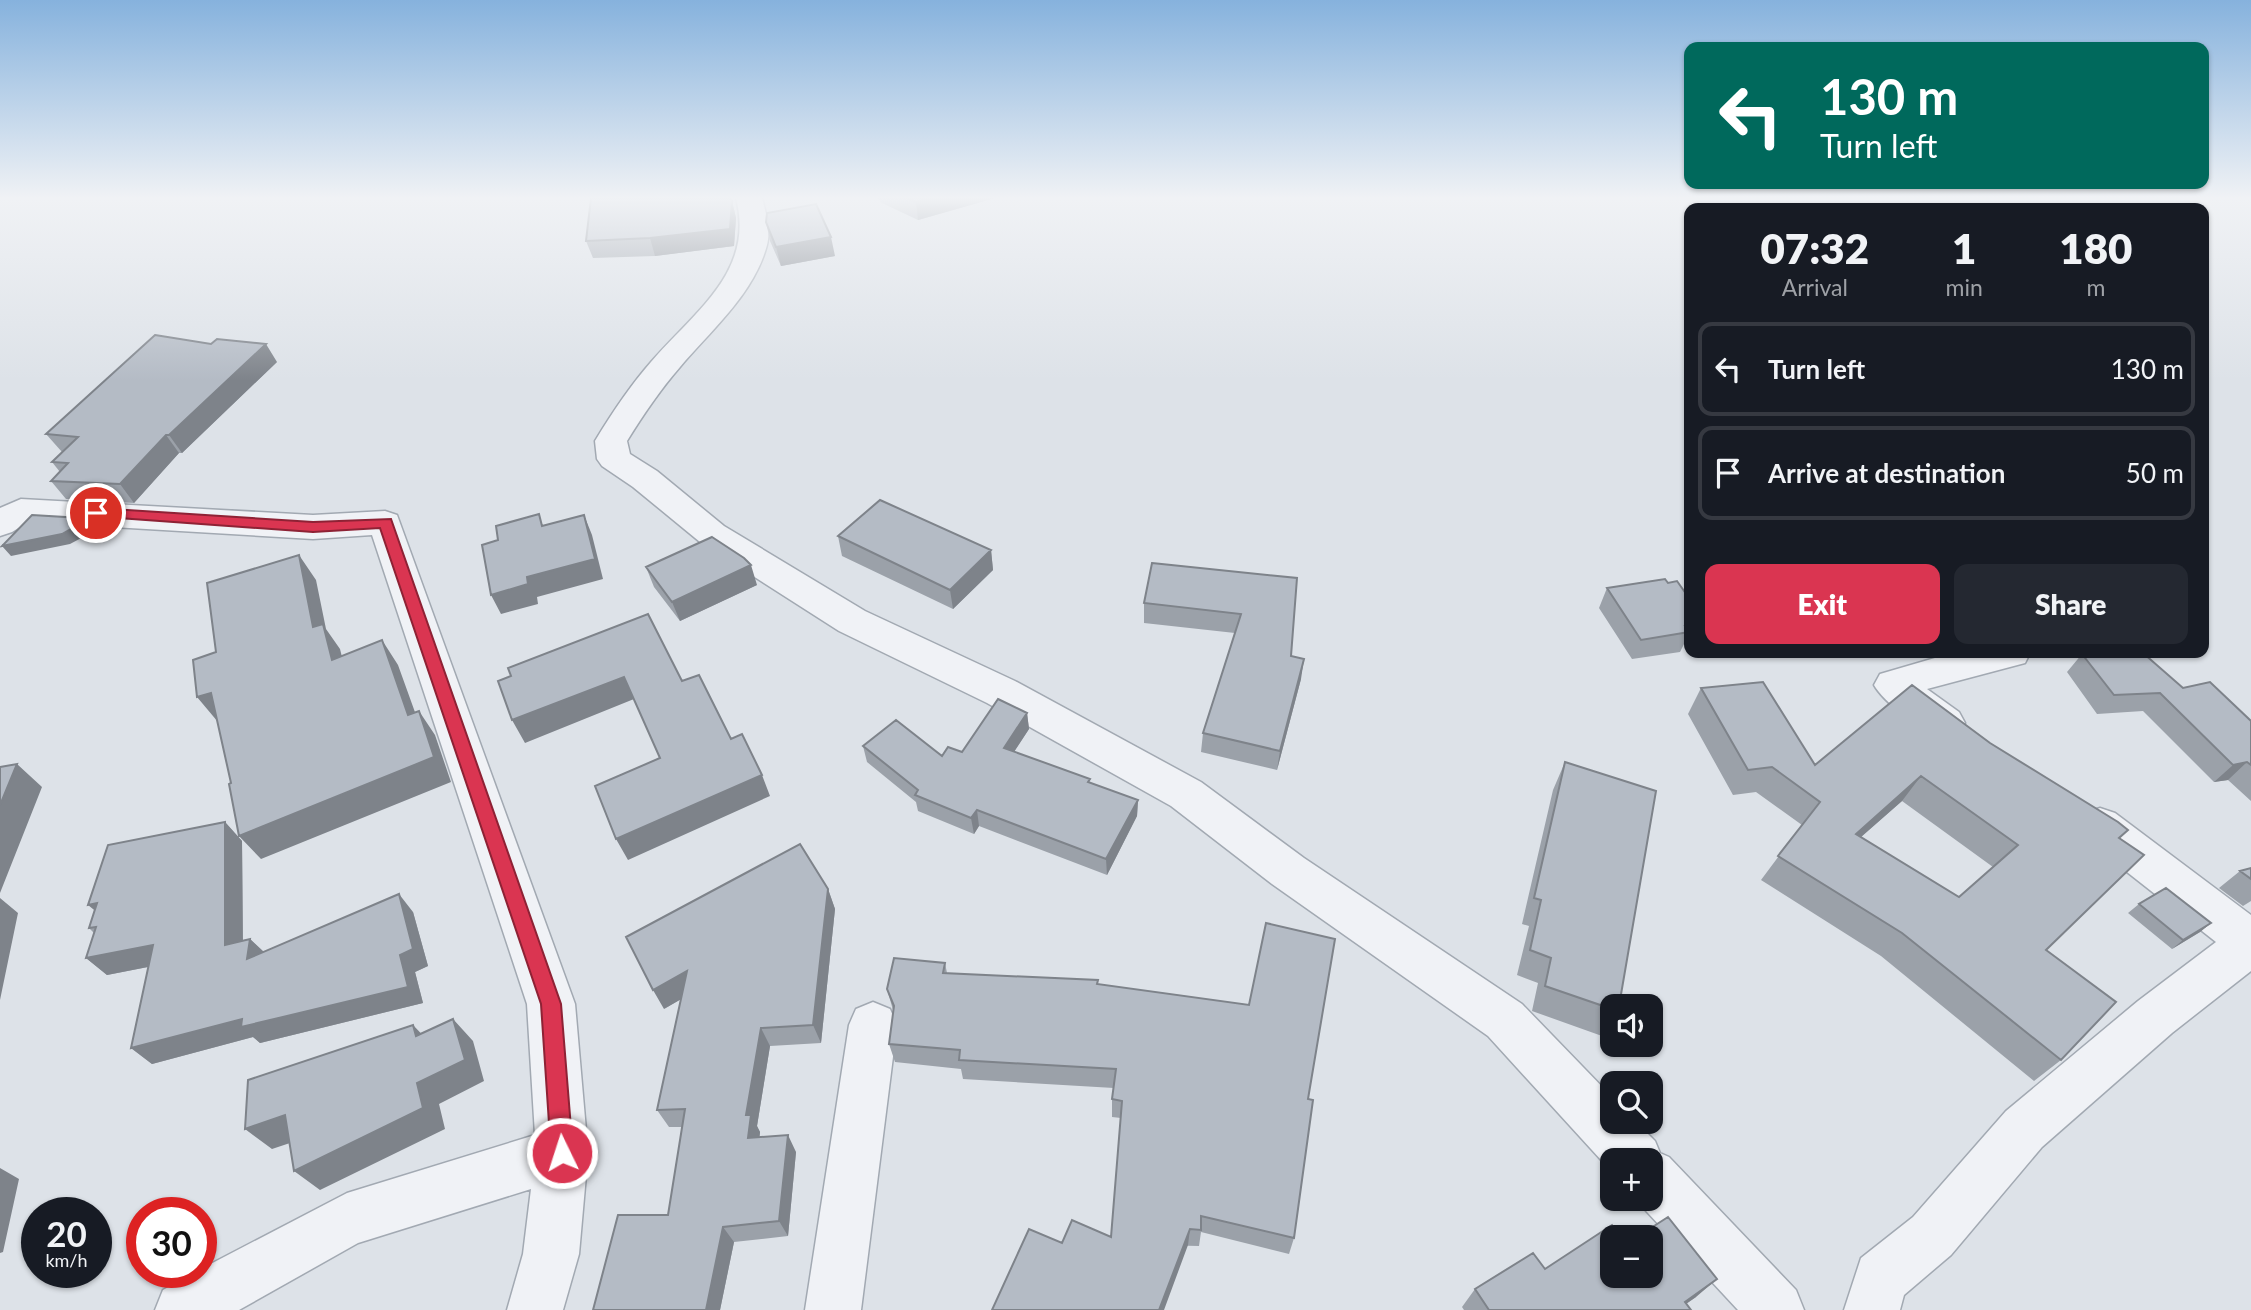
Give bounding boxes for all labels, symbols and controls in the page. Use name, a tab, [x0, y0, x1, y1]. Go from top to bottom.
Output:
text: 130 m	[1820, 67, 1958, 125]
icon: left	[1705, 70, 1796, 161]
text: Turn left	[1820, 126, 1937, 165]
text: 07:32	[1761, 223, 1869, 273]
text: 1	[1952, 223, 1976, 273]
text: 180	[2059, 223, 2132, 273]
text: Arrival	[1782, 273, 1848, 301]
text: min	[1946, 273, 1983, 301]
text: m	[2086, 273, 2105, 301]
icon: left	[1709, 350, 1747, 388]
text: Turn left	[1768, 353, 1865, 385]
text: 130 m	[2111, 353, 2184, 385]
icon: arrive	[1709, 454, 1747, 492]
text: Arrive at destination	[1768, 457, 2005, 489]
text: 50 m	[2126, 457, 2184, 489]
pin	[66, 483, 126, 543]
icon: arrive	[77, 494, 115, 532]
button: Exit	[1705, 564, 1940, 644]
button: Share	[1954, 564, 2188, 644]
map controls	[1600, 994, 1663, 1288]
button: sound	[1600, 994, 1663, 1057]
button: search	[1600, 1071, 1663, 1134]
position arrow	[525, 1116, 599, 1190]
button: +	[1600, 1148, 1663, 1211]
speed limit sign: 30	[126, 1197, 217, 1288]
text: 20	[46, 1212, 87, 1254]
button: −	[1600, 1225, 1663, 1288]
text: km/h	[45, 1249, 88, 1271]

